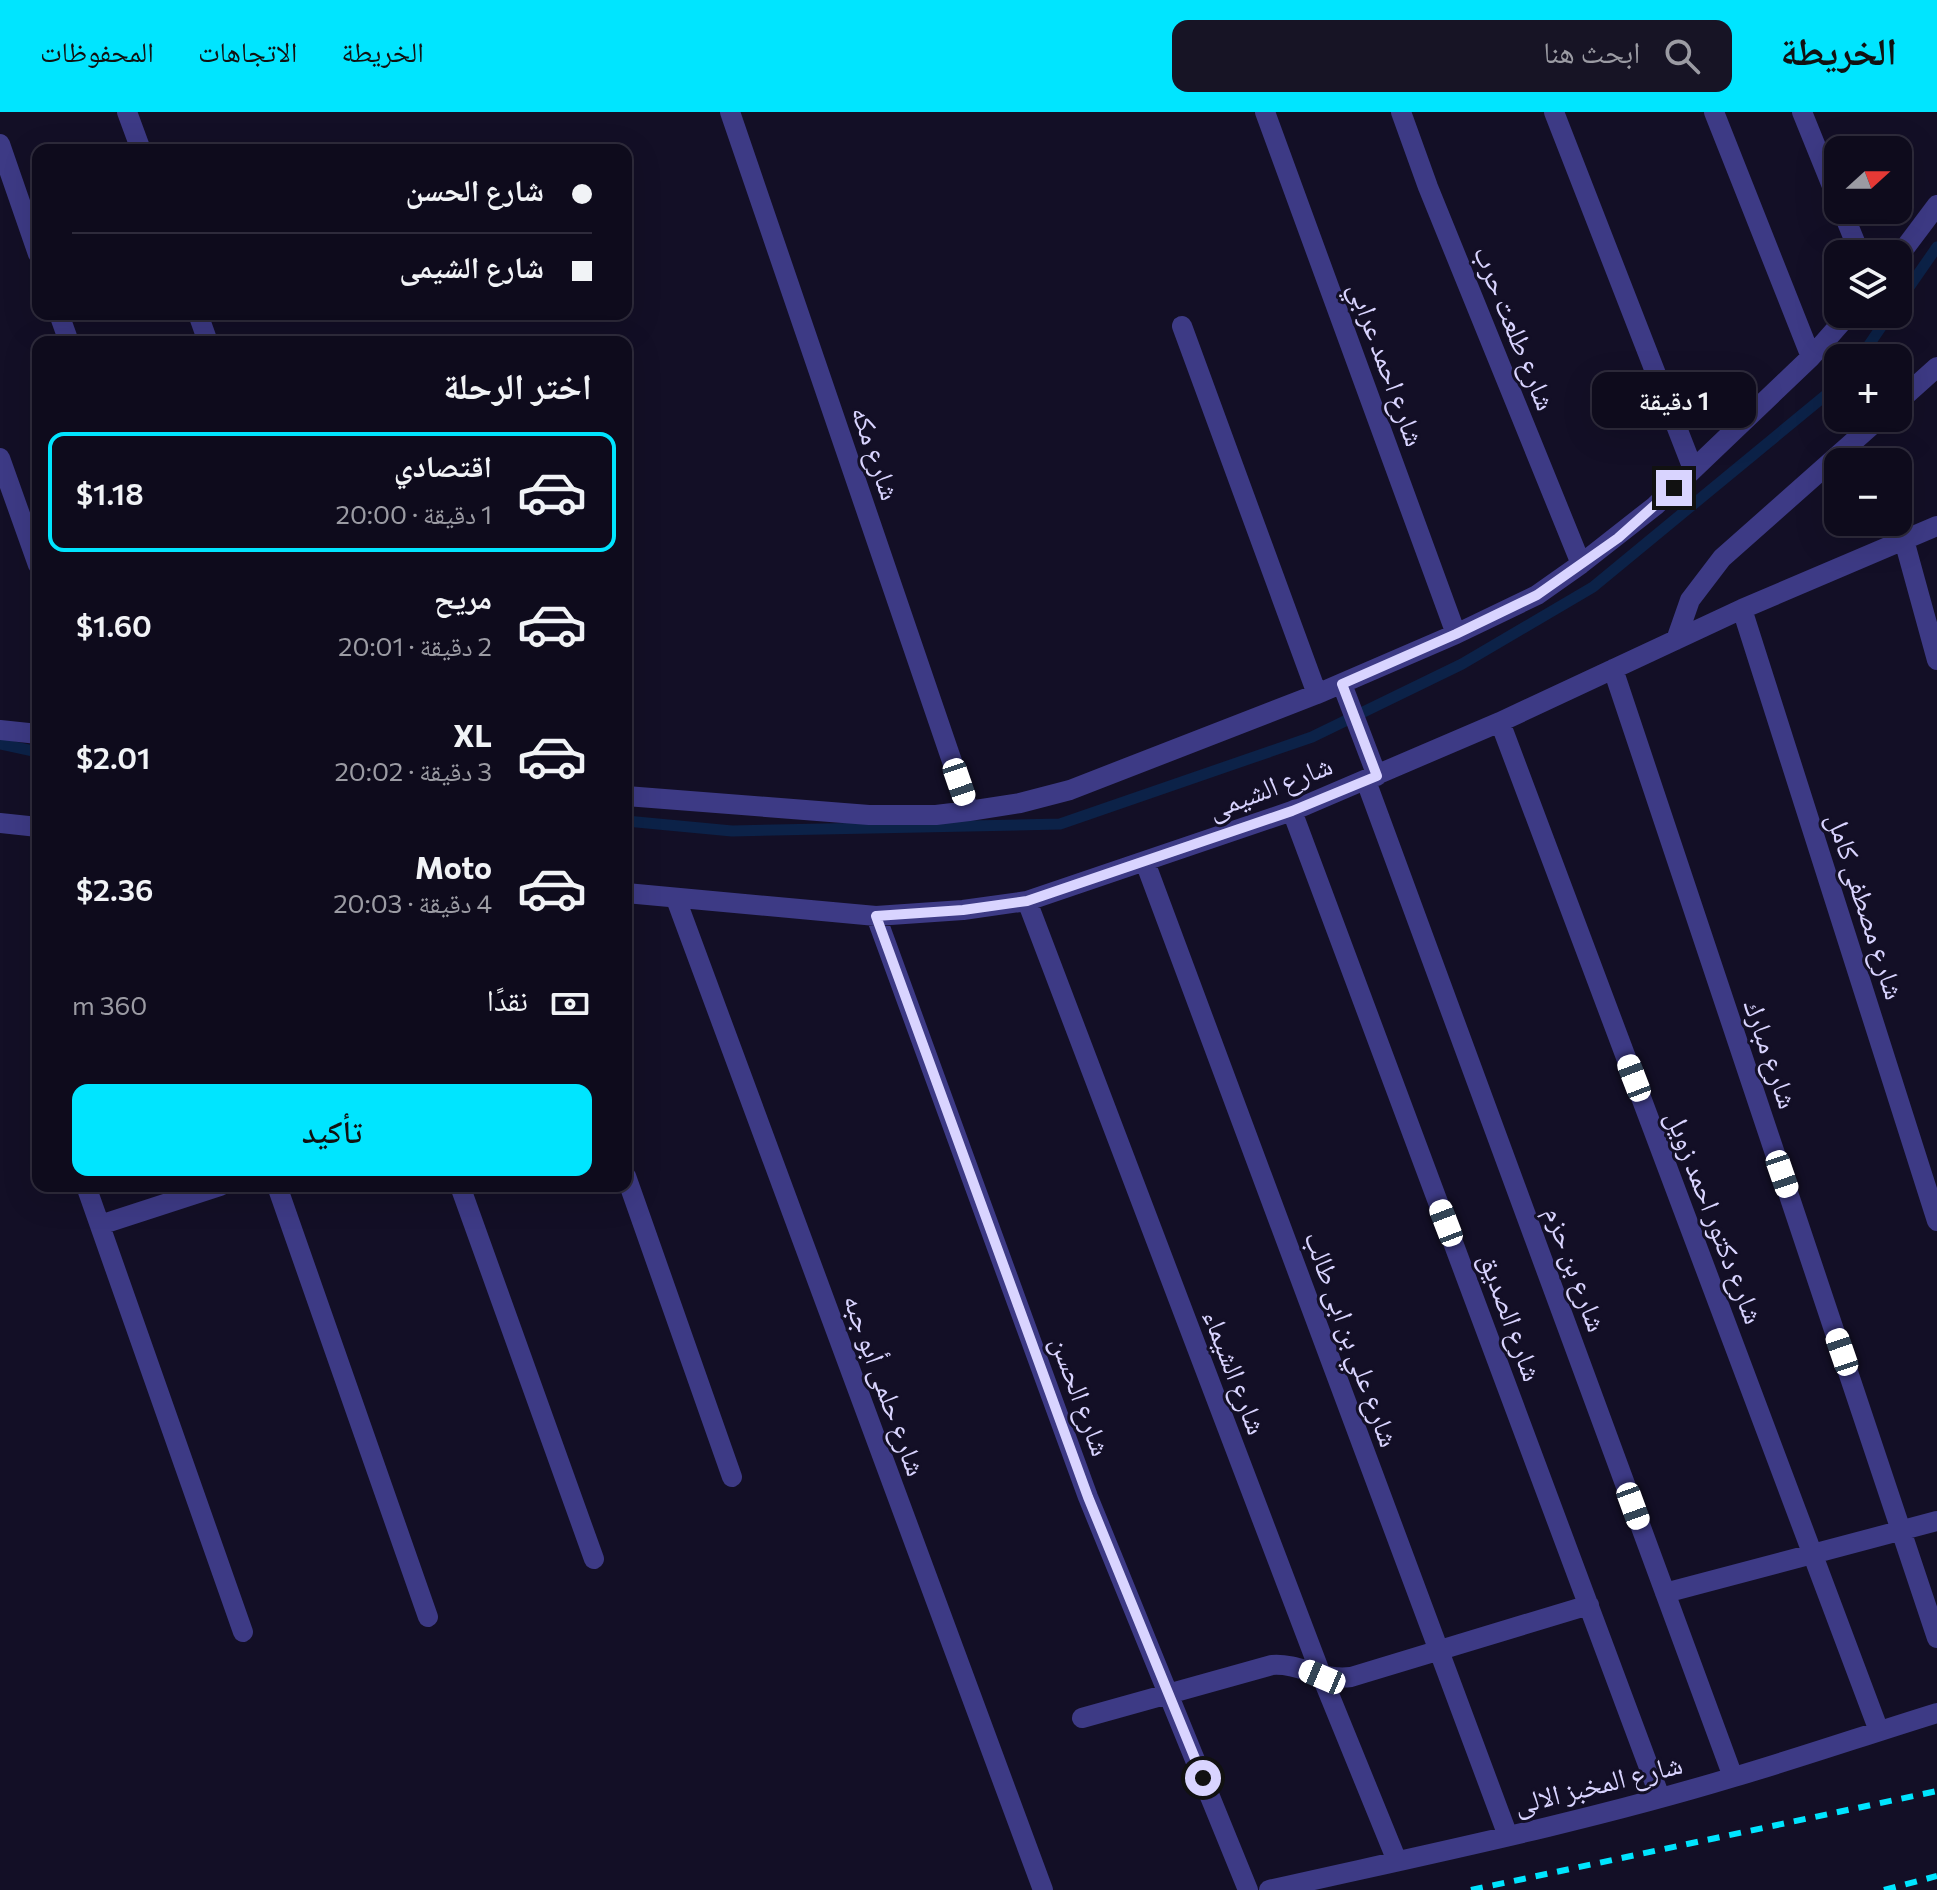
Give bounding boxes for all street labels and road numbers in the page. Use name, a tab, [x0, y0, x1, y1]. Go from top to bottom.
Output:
street label: شارع طلعت حرب	[1466, 240, 1564, 416]
street label: شارع احمد عرابي	[1336, 277, 1433, 453]
street label: شارع مكه	[843, 401, 909, 505]
street label: شارع الشيمى	[1203, 747, 1337, 827]
street label: شارع مصطفى كامل	[1819, 808, 1913, 1004]
street label: شارع مبارك	[1736, 995, 1806, 1113]
street label: شارع دكتور احمد زويل	[1658, 1105, 1772, 1329]
street label: شارع بن حزم	[1536, 1201, 1615, 1337]
street label: شارع علي بن ابى طالب	[1291, 1226, 1408, 1454]
street label: شارع الصديق	[1471, 1248, 1551, 1386]
street label: شارع حلمى أبو جبه	[835, 1289, 935, 1481]
street label: شارع الشيماء	[1195, 1305, 1275, 1439]
street label: شارع الحسن	[1043, 1331, 1119, 1461]
street label: شارع المخبز الالى	[1510, 1746, 1686, 1822]

